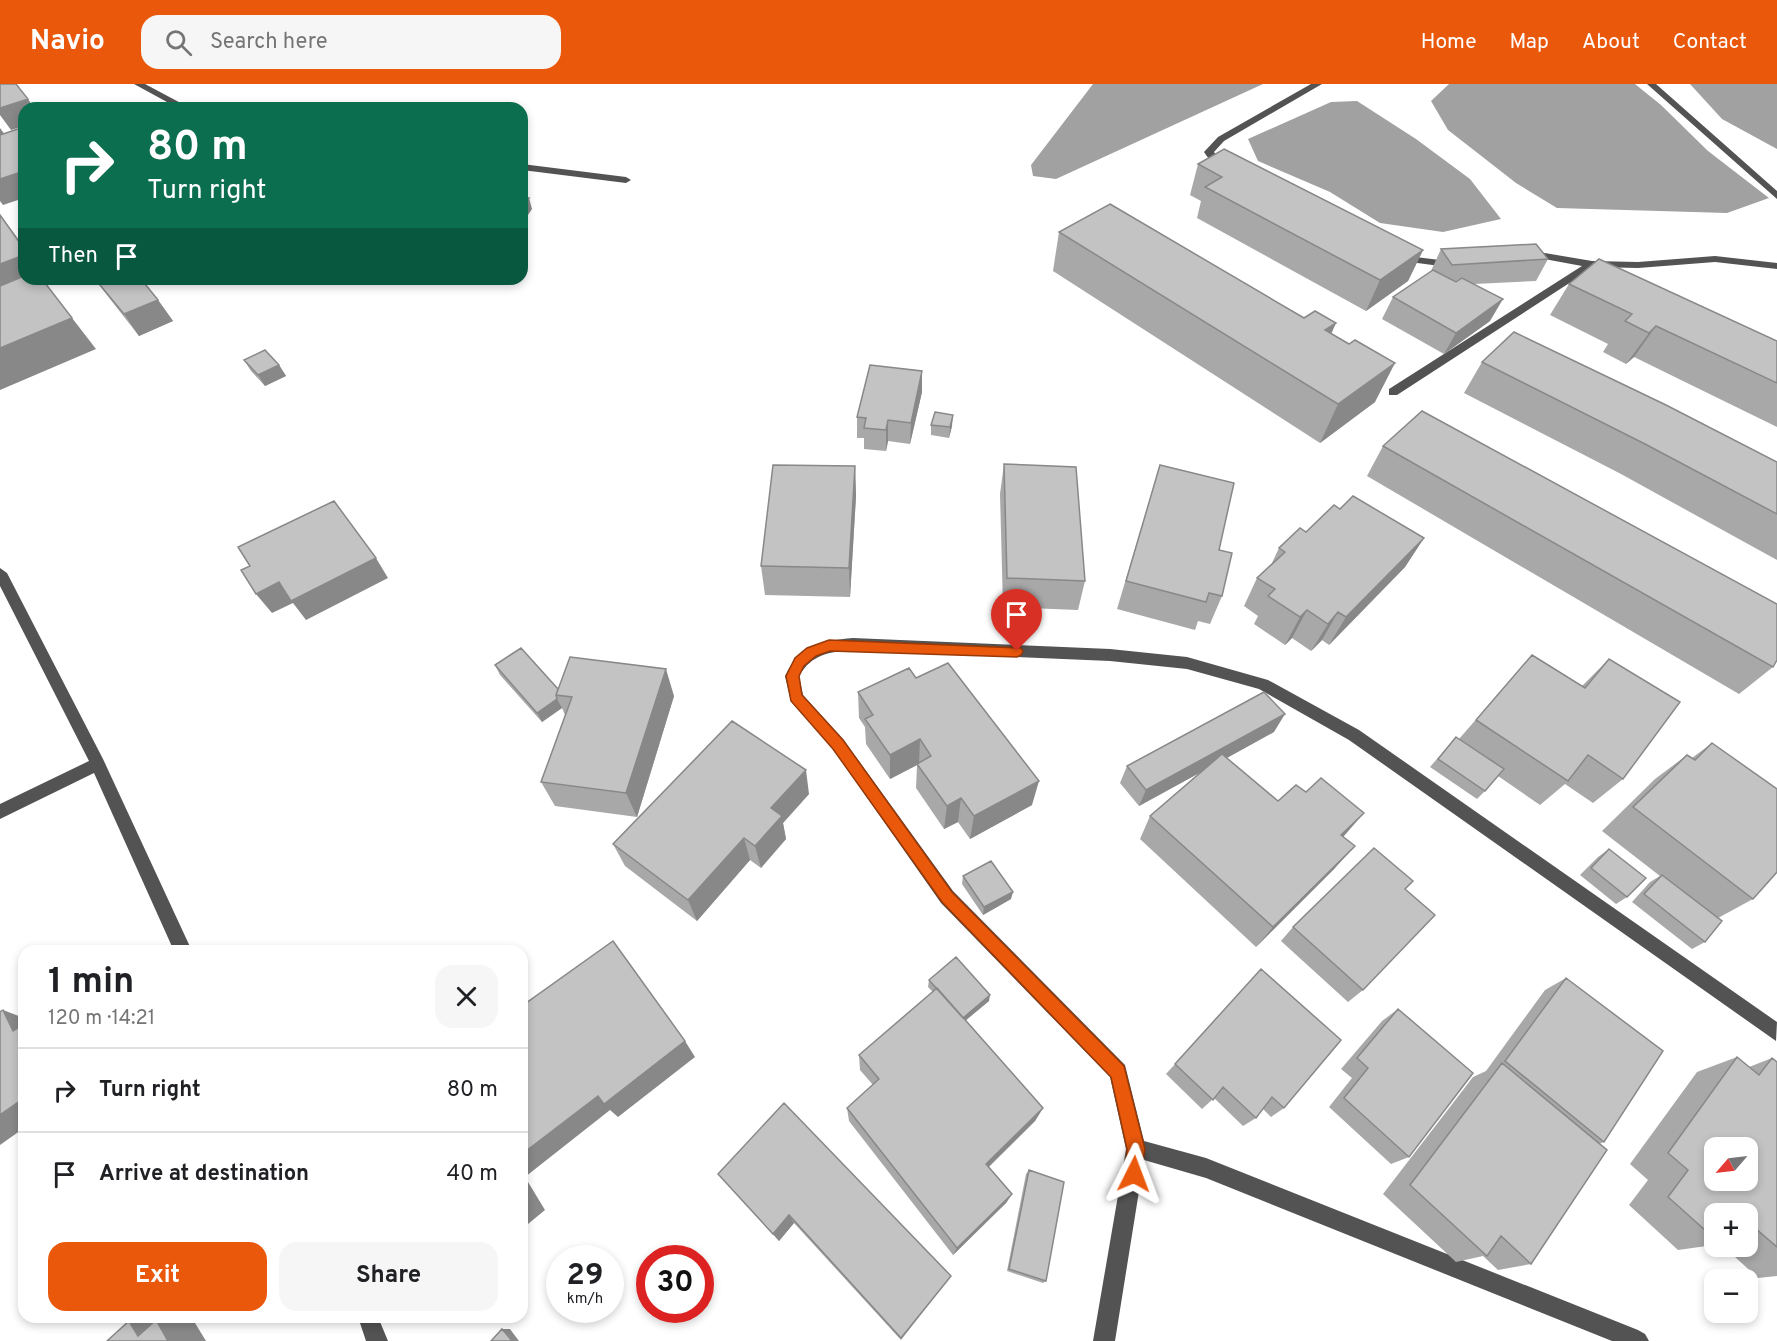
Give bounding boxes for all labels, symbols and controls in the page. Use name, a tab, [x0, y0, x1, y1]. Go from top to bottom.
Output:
search box	[141, 15, 561, 69]
text: Navio	[30, 24, 105, 60]
icon: search	[162, 26, 195, 59]
text: Search here	[210, 29, 327, 56]
text: Home	[1421, 29, 1477, 56]
text: Map	[1510, 29, 1549, 56]
text: About	[1582, 29, 1640, 56]
text: Contact	[1673, 29, 1747, 56]
text: 80 m	[147, 122, 248, 175]
icon: right	[48, 126, 126, 204]
text: Turn right	[147, 174, 266, 208]
icon: arrive	[110, 240, 143, 273]
text: Then	[48, 243, 98, 270]
pin	[991, 589, 1042, 651]
icon: arrive	[1000, 598, 1033, 631]
text: 1 min	[48, 960, 134, 1006]
button: close	[435, 965, 498, 1028]
text: 120 m · 14:21	[48, 1006, 155, 1032]
icon: right	[48, 1074, 81, 1107]
text: Turn right	[99, 1077, 201, 1104]
text: 80 m	[447, 1077, 498, 1104]
north arrow	[1704, 1137, 1758, 1191]
map controls	[1704, 1137, 1758, 1323]
position arrow	[1102, 1142, 1166, 1206]
icon: arrive	[48, 1158, 81, 1191]
text: Arrive at destination	[99, 1161, 309, 1188]
text: 40 m	[446, 1161, 498, 1188]
button: +	[1704, 1203, 1758, 1257]
button: Exit	[48, 1242, 267, 1311]
button: Share	[279, 1242, 498, 1311]
speed limit sign: 30	[636, 1245, 714, 1323]
text: 29	[567, 1258, 603, 1295]
button: −	[1704, 1269, 1758, 1323]
text: km/h	[567, 1290, 603, 1309]

